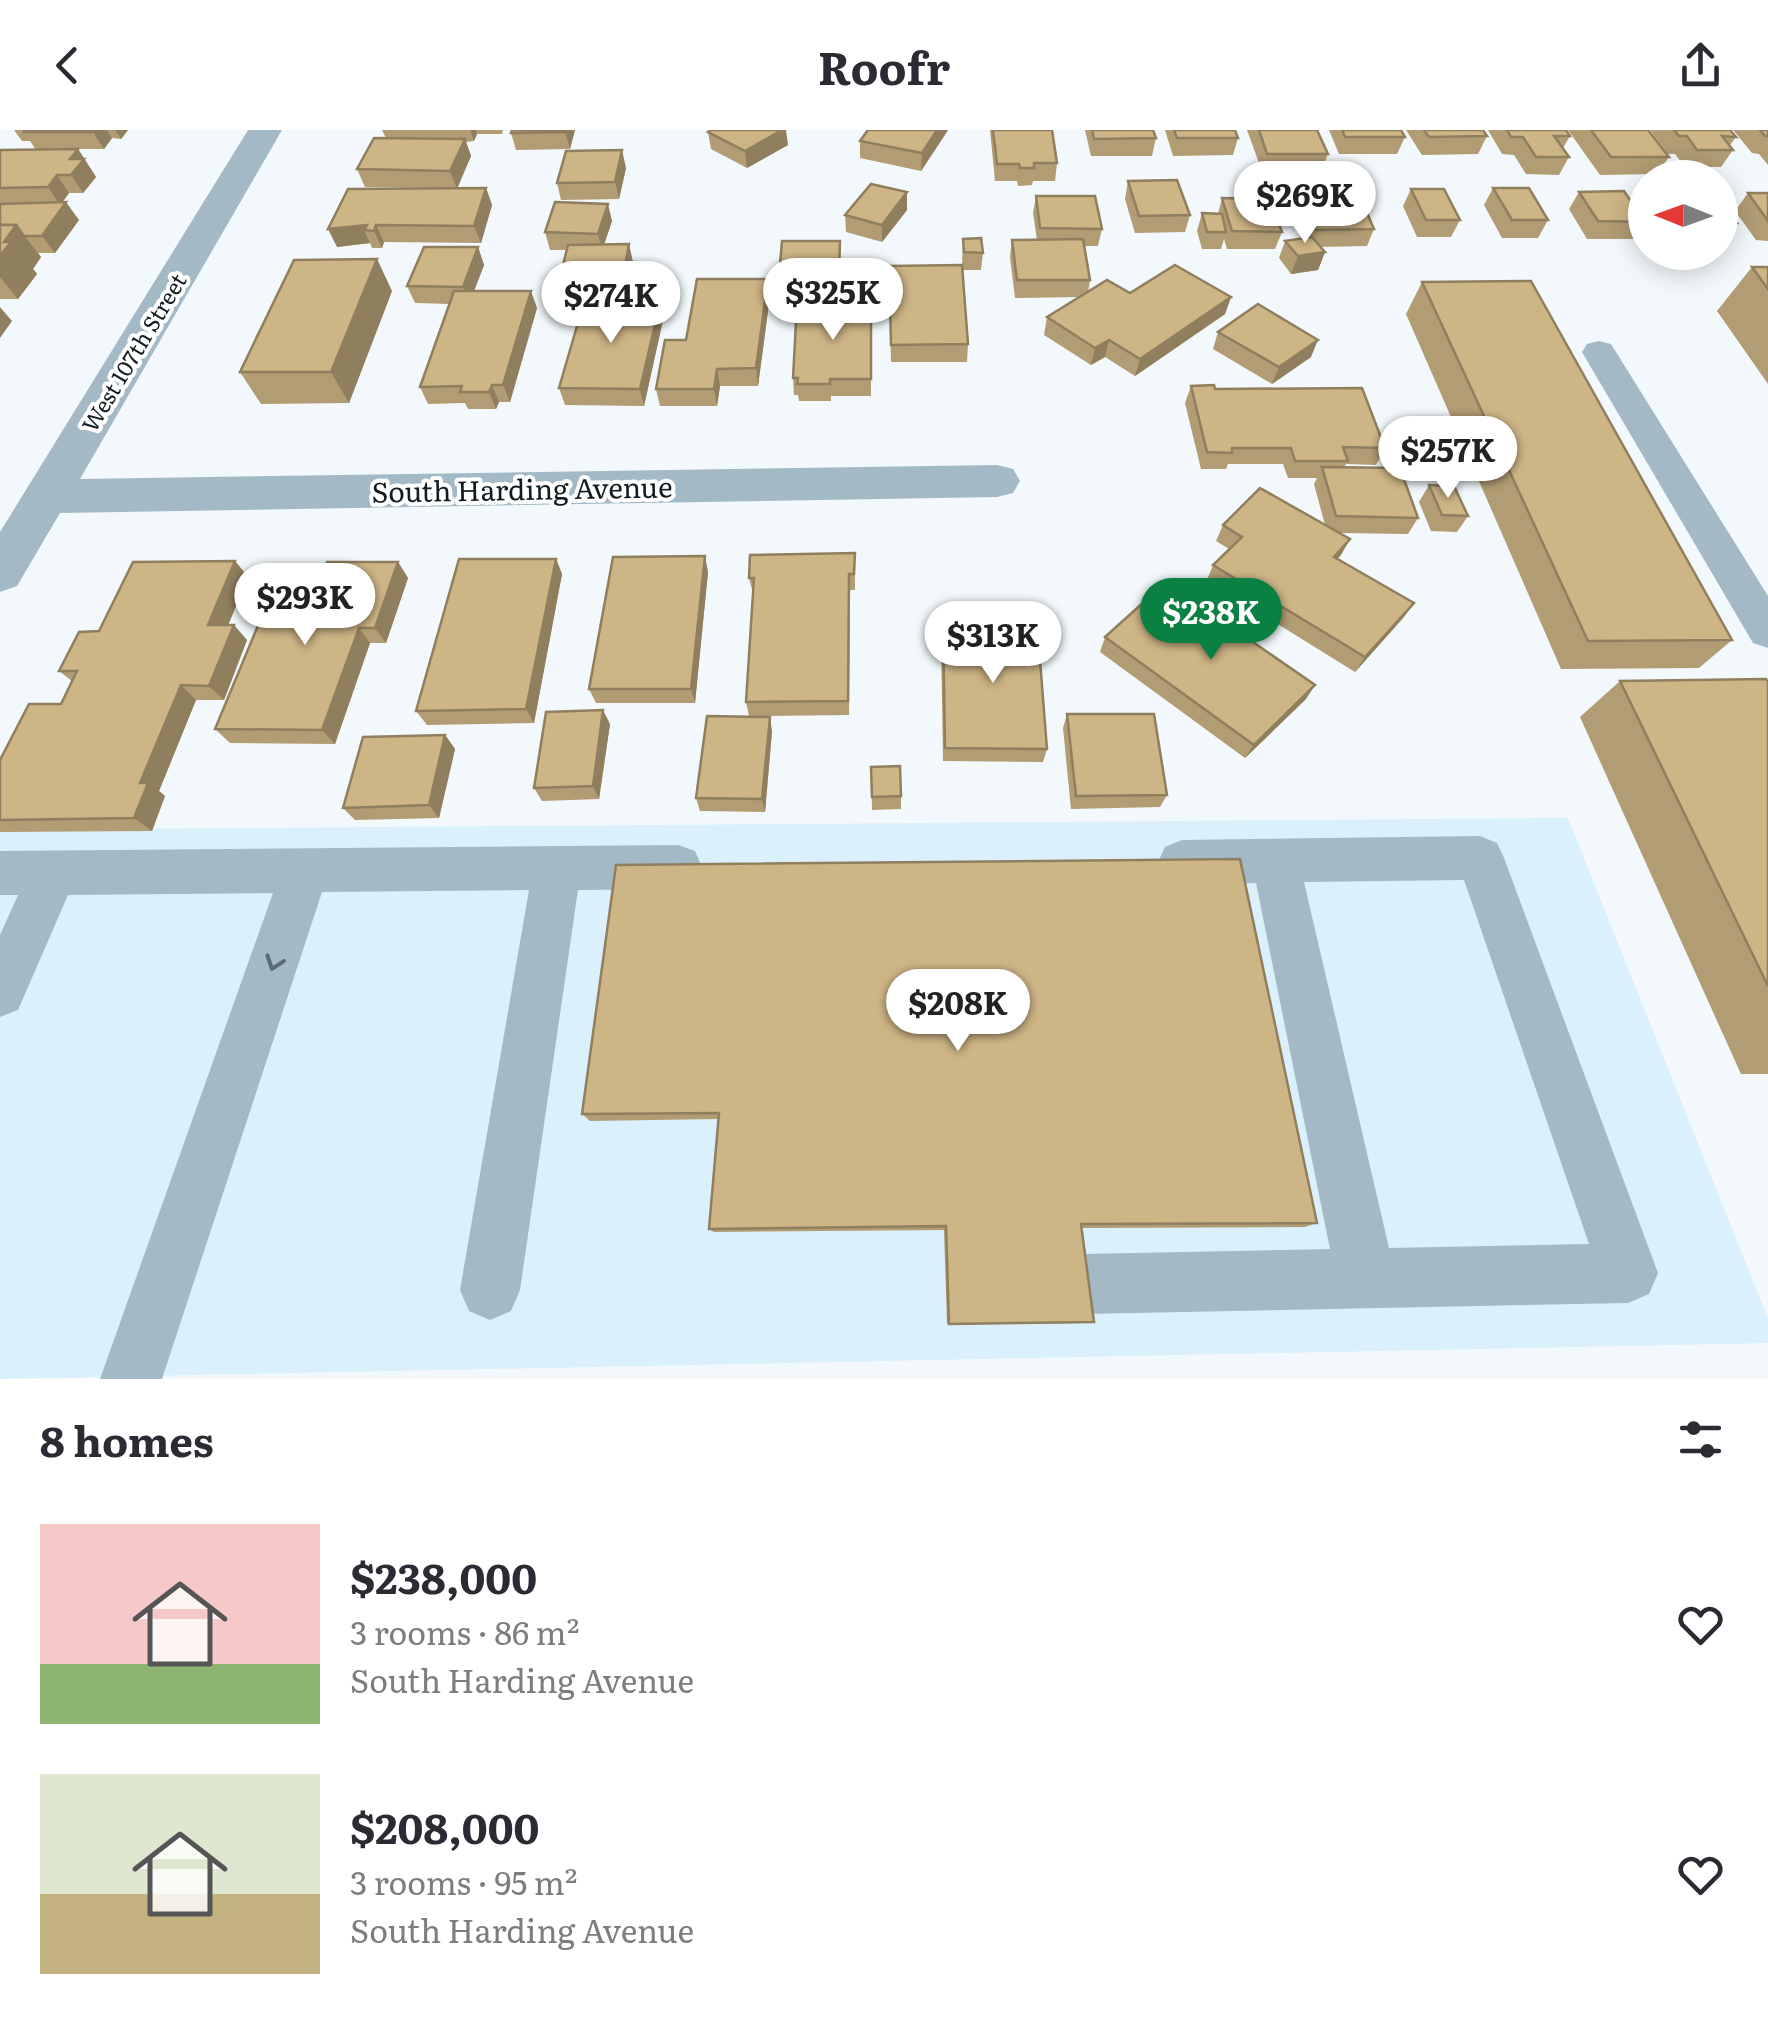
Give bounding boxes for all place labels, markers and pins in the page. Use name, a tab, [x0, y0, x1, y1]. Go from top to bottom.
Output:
pin: $269K	[1235, 161, 1375, 246]
pin: $325K	[763, 258, 903, 343]
pin: $274K	[541, 261, 681, 346]
pin: $257K	[1378, 416, 1518, 501]
pin: $293K	[235, 563, 375, 648]
pin: $238K	[1141, 578, 1281, 663]
pin: $313K	[923, 601, 1063, 686]
pin: $208K	[888, 969, 1028, 1054]

